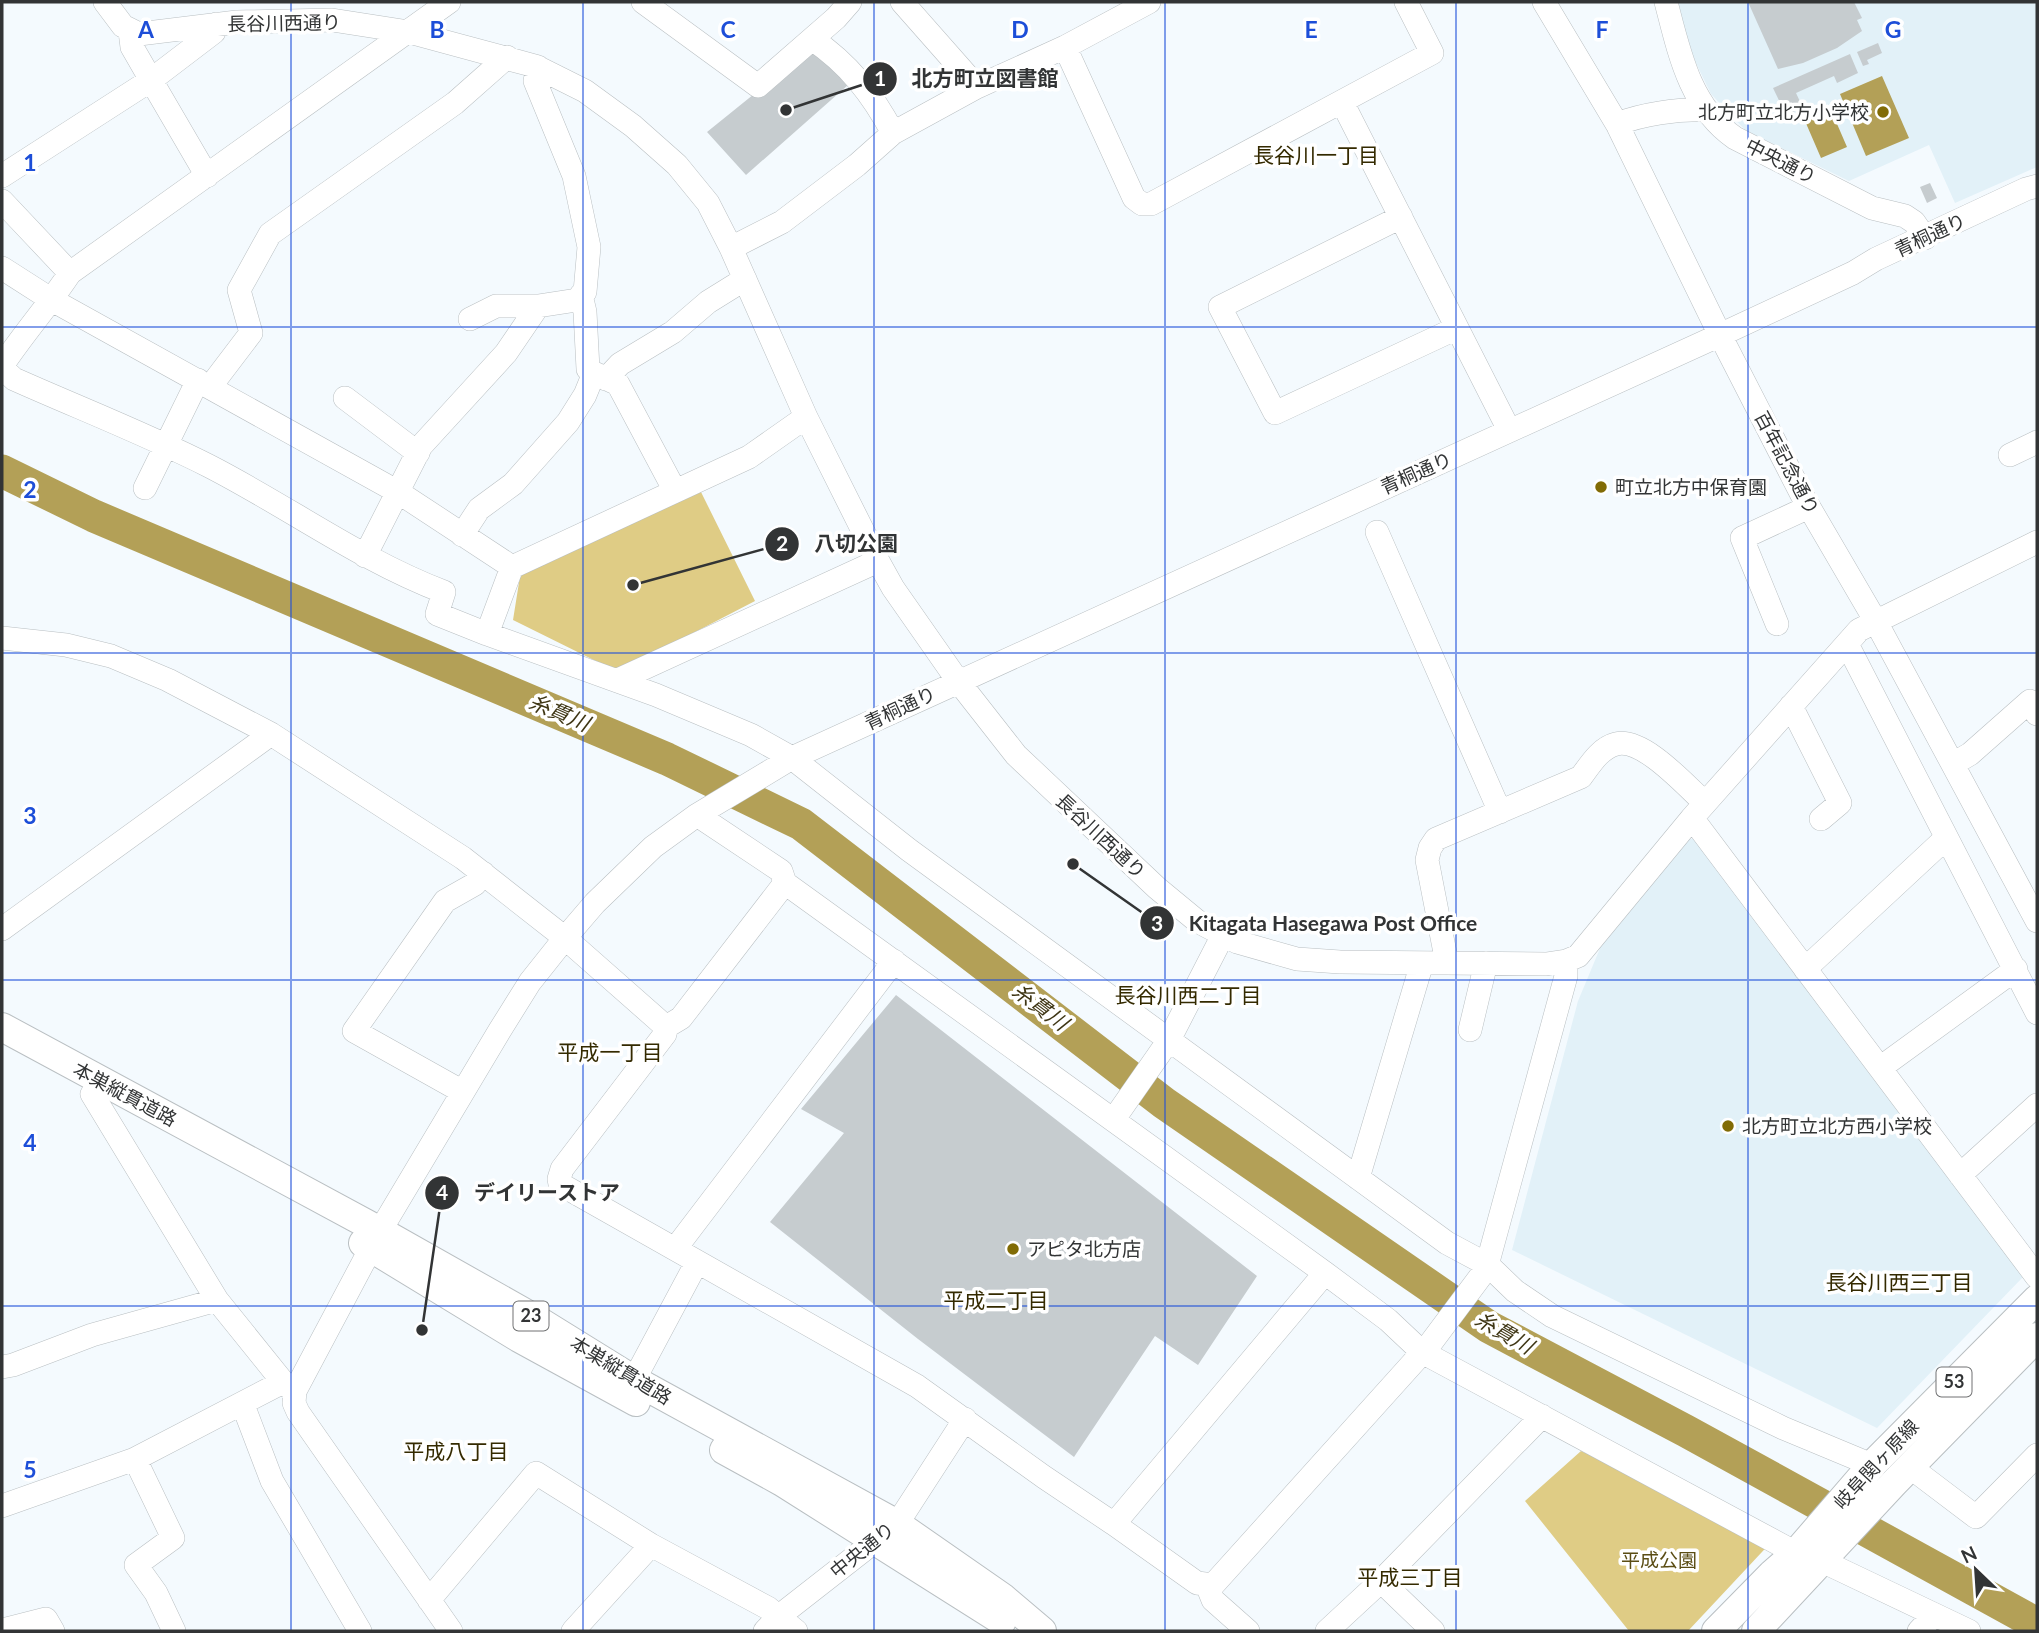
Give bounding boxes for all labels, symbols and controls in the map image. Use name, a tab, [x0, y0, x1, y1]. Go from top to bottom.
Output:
street label: 長谷川西通り	[227, 10, 341, 35]
text: A	[137, 15, 155, 43]
text: B	[429, 15, 445, 43]
text: C	[720, 15, 736, 43]
text: D	[1011, 15, 1029, 43]
text: E	[1304, 15, 1318, 43]
text: F	[1595, 15, 1609, 43]
text: G	[1885, 15, 1901, 43]
callout: 北方町立図書館	[862, 58, 1072, 100]
text: 1	[874, 65, 886, 90]
text: 北方町立図書館	[912, 65, 1059, 90]
place label: 北方町立北方小学校	[1698, 100, 1869, 123]
marker: 北方町立北方小学校	[1875, 104, 1891, 120]
street label: 中央通り	[1742, 133, 1820, 188]
district label: 長谷川一丁目	[1253, 142, 1379, 167]
text: 1	[23, 148, 37, 176]
street label: 青桐通り	[1890, 208, 1969, 261]
street label: 百年記念通り	[1751, 407, 1824, 518]
street label: 青桐通り	[1376, 447, 1455, 499]
text: 2	[23, 475, 37, 503]
place label: 町立北方中保育園	[1615, 475, 1767, 498]
marker: 町立北方中保育園	[1593, 479, 1609, 495]
callout: 八切公園	[765, 523, 912, 565]
text: 2	[776, 530, 788, 555]
text: 八切公園	[814, 530, 898, 555]
street label: 青桐通り	[860, 681, 939, 734]
water label: 糸貫川	[526, 688, 595, 736]
street label: 長谷川西通り	[1052, 788, 1151, 883]
text: 3	[23, 801, 37, 829]
callout: Kitagata Hasegawa Post Office	[1140, 902, 1492, 944]
text: 3	[1151, 910, 1163, 935]
text: Kitagata Hasegawa Post Office	[1189, 910, 1477, 935]
water label: 糸貫川	[1008, 977, 1075, 1036]
district label: 長谷川西二丁目	[1115, 982, 1262, 1007]
district label: 平成一丁目	[558, 1039, 663, 1064]
street label: 本巣縦貫道路	[70, 1057, 181, 1130]
place label: 北方町立北方西小学校	[1742, 1114, 1932, 1137]
marker: 北方町立北方西小学校	[1720, 1118, 1736, 1134]
text: 4	[23, 1128, 37, 1156]
callout: デイリーストア	[425, 1172, 635, 1214]
text: 4	[436, 1179, 448, 1204]
text: デイリーストア	[474, 1179, 620, 1204]
place label: アピタ北方店	[1027, 1237, 1141, 1260]
marker: アピタ北方店	[1005, 1241, 1021, 1257]
district label: 長谷川西三丁目	[1826, 1269, 1973, 1294]
district label: 平成二丁目	[944, 1287, 1049, 1312]
road number: 23	[514, 1302, 548, 1330]
water label: 糸貫川	[1471, 1305, 1540, 1359]
street label: 本巣縦貫道路	[566, 1330, 676, 1409]
road number: 53	[1937, 1367, 1972, 1396]
street label: 岐阜関ヶ原線	[1828, 1414, 1923, 1513]
district label: 平成八丁目	[404, 1438, 509, 1463]
text: 5	[23, 1455, 37, 1483]
street label: 中央通り	[825, 1517, 898, 1582]
north arrow	[1941, 1535, 2011, 1605]
text: N	[1957, 1541, 1980, 1568]
park label: 平成公園	[1621, 1548, 1697, 1571]
district label: 平成三丁目	[1358, 1564, 1463, 1589]

